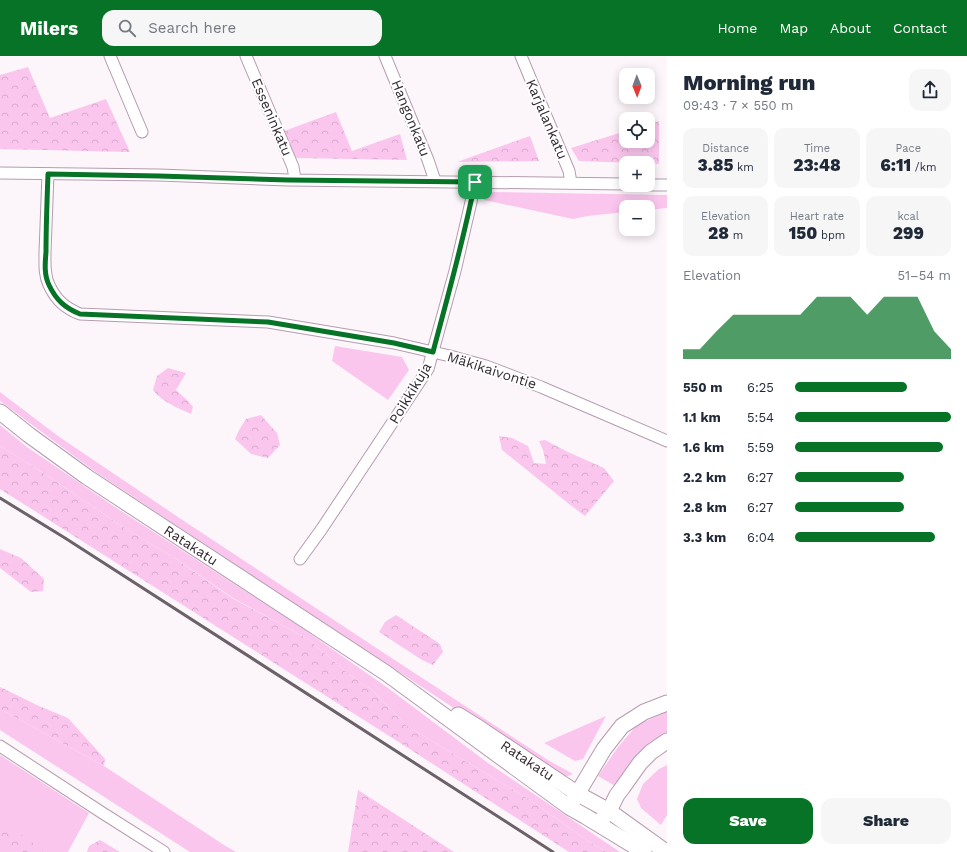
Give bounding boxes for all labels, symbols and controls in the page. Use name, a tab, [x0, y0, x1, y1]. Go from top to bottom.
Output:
search box	[102, 10, 382, 46]
text: Milers	[20, 17, 78, 40]
icon: search	[116, 17, 138, 39]
text: Search here	[148, 19, 236, 37]
text: Home	[717, 20, 757, 36]
text: Map	[779, 20, 808, 36]
text: About	[830, 20, 871, 36]
text: Contact	[893, 20, 947, 36]
north arrow	[619, 68, 655, 104]
map controls	[619, 68, 655, 236]
button: share	[909, 69, 951, 111]
text: Morning run	[683, 70, 815, 95]
street label: Esseninkatu	[248, 76, 296, 158]
street label: Hangonkatu	[388, 77, 434, 159]
street label: Karjalankatu	[523, 77, 571, 161]
text: 09:43 · 7 × 550 m	[683, 98, 793, 113]
button: locate	[619, 112, 655, 148]
text: Distance	[702, 142, 749, 155]
text: Time	[804, 142, 830, 155]
text: Pace	[896, 142, 921, 155]
text: 3.85	[697, 155, 733, 175]
text: 23:48	[793, 155, 841, 175]
text: 6:11	[880, 155, 911, 175]
button: +	[619, 156, 655, 192]
text: km	[733, 161, 754, 174]
text: /km	[911, 161, 936, 174]
pin	[458, 165, 492, 199]
icon: arrive	[464, 171, 486, 193]
button: −	[619, 200, 655, 236]
text: Elevation	[701, 210, 750, 223]
text: Heart rate	[790, 210, 844, 223]
text: kcal	[897, 210, 919, 223]
text: 28	[708, 223, 729, 243]
text: 150	[789, 223, 817, 243]
text: 299	[893, 223, 924, 243]
text: m	[729, 229, 743, 242]
text: bpm	[817, 229, 845, 242]
text: Elevation	[683, 268, 741, 283]
text: 51–54 m	[897, 268, 951, 283]
street label: Mäkikaivontie	[445, 348, 539, 392]
street label: Poikkikuja	[386, 360, 434, 426]
text: 550 m	[683, 380, 722, 395]
text: 6:25	[747, 380, 774, 395]
text: 1.1 km	[683, 410, 721, 425]
text: 5:54	[747, 410, 774, 425]
text: 1.6 km	[683, 440, 724, 455]
text: 5:59	[747, 440, 774, 455]
text: 2.2 km	[683, 470, 726, 485]
text: 6:27	[747, 470, 773, 485]
text: 2.8 km	[683, 500, 727, 515]
text: 6:27	[747, 500, 773, 515]
street label: Ratakatu	[161, 522, 221, 569]
text: 3.3 km	[683, 530, 726, 545]
text: 6:04	[747, 530, 775, 545]
street label: Ratakatu	[498, 737, 557, 784]
button: Save	[683, 798, 813, 844]
button: Share	[821, 798, 951, 844]

